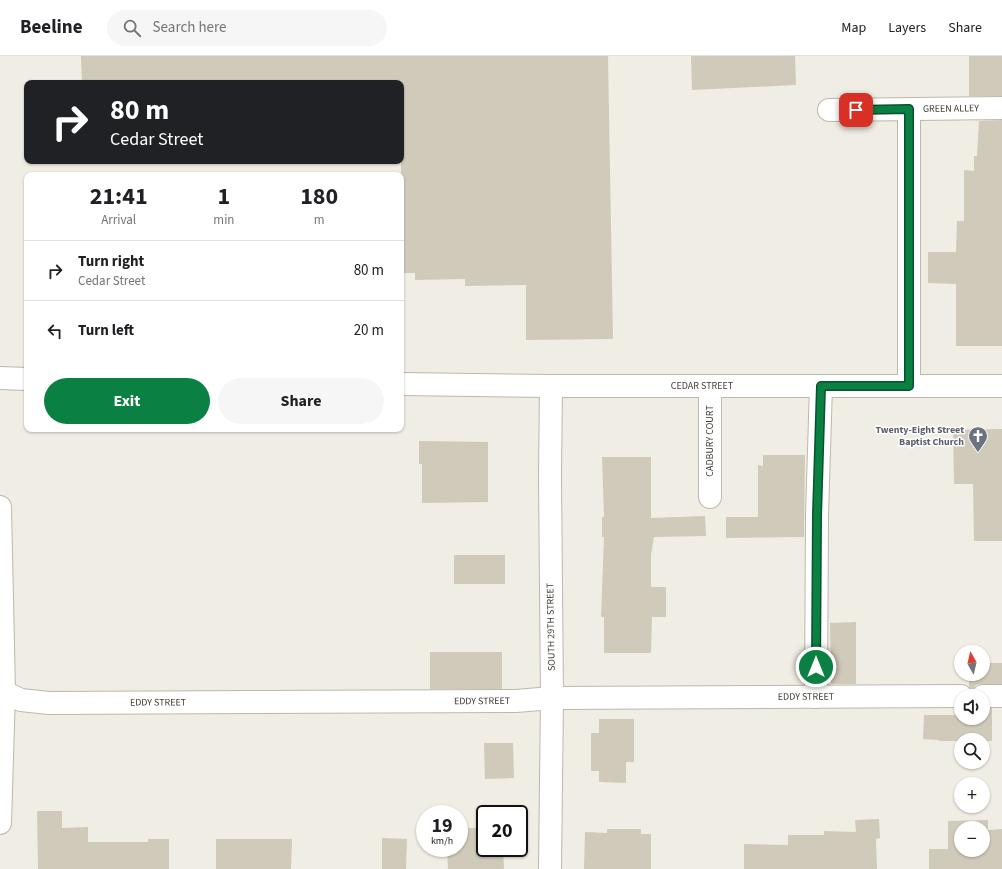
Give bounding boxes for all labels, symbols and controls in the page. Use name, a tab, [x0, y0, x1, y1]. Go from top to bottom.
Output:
search box	[107, 10, 387, 46]
text: Beeline	[20, 14, 83, 41]
icon: search	[121, 17, 143, 39]
text: Search here	[153, 17, 227, 38]
text: Map	[841, 18, 866, 38]
text: Layers	[888, 18, 926, 38]
text: Share	[948, 18, 982, 38]
text: 80 m	[110, 90, 169, 130]
pin	[839, 93, 873, 127]
icon: right	[44, 96, 96, 148]
icon: arrive	[845, 99, 867, 121]
street label: GREEN ALLEY	[923, 101, 979, 116]
text: Cedar Street	[110, 127, 203, 152]
text: 21:41	[90, 179, 148, 214]
text: 1	[218, 179, 230, 214]
text: 180	[300, 179, 338, 214]
text: Arrival	[101, 211, 136, 229]
text: min	[213, 211, 234, 229]
text: m	[314, 211, 325, 229]
text: Turn right	[78, 251, 144, 272]
icon: right	[44, 260, 66, 282]
text: 80 m	[354, 260, 384, 281]
text: Cedar Street	[78, 272, 145, 290]
icon: left	[44, 320, 66, 342]
text: Turn left	[78, 320, 134, 341]
text: 20 m	[354, 320, 384, 341]
button: Exit	[44, 378, 210, 424]
button: Share	[218, 378, 384, 424]
street label: CEDAR STREET	[671, 379, 734, 393]
street label: CADBURY COURT	[703, 405, 717, 477]
place label: Twenty-Eight Street Baptist Church	[876, 423, 964, 449]
church icon: Twenty-Eight Street Baptist Church	[967, 425, 989, 453]
street label: SOUTH 29TH STREET	[543, 582, 559, 671]
north arrow	[954, 645, 990, 681]
map controls	[954, 645, 990, 857]
position arrow	[795, 646, 837, 688]
button: sound	[954, 689, 990, 725]
street label: EDDY STREET	[778, 690, 835, 704]
street label: EDDY STREET	[454, 694, 511, 708]
street label: EDDY STREET	[130, 695, 187, 710]
button: search	[954, 733, 990, 769]
button: +	[954, 777, 990, 813]
speed limit sign: 20	[476, 805, 528, 857]
text: 19	[431, 812, 453, 840]
button: −	[954, 821, 990, 857]
text: km/h	[431, 834, 453, 848]

